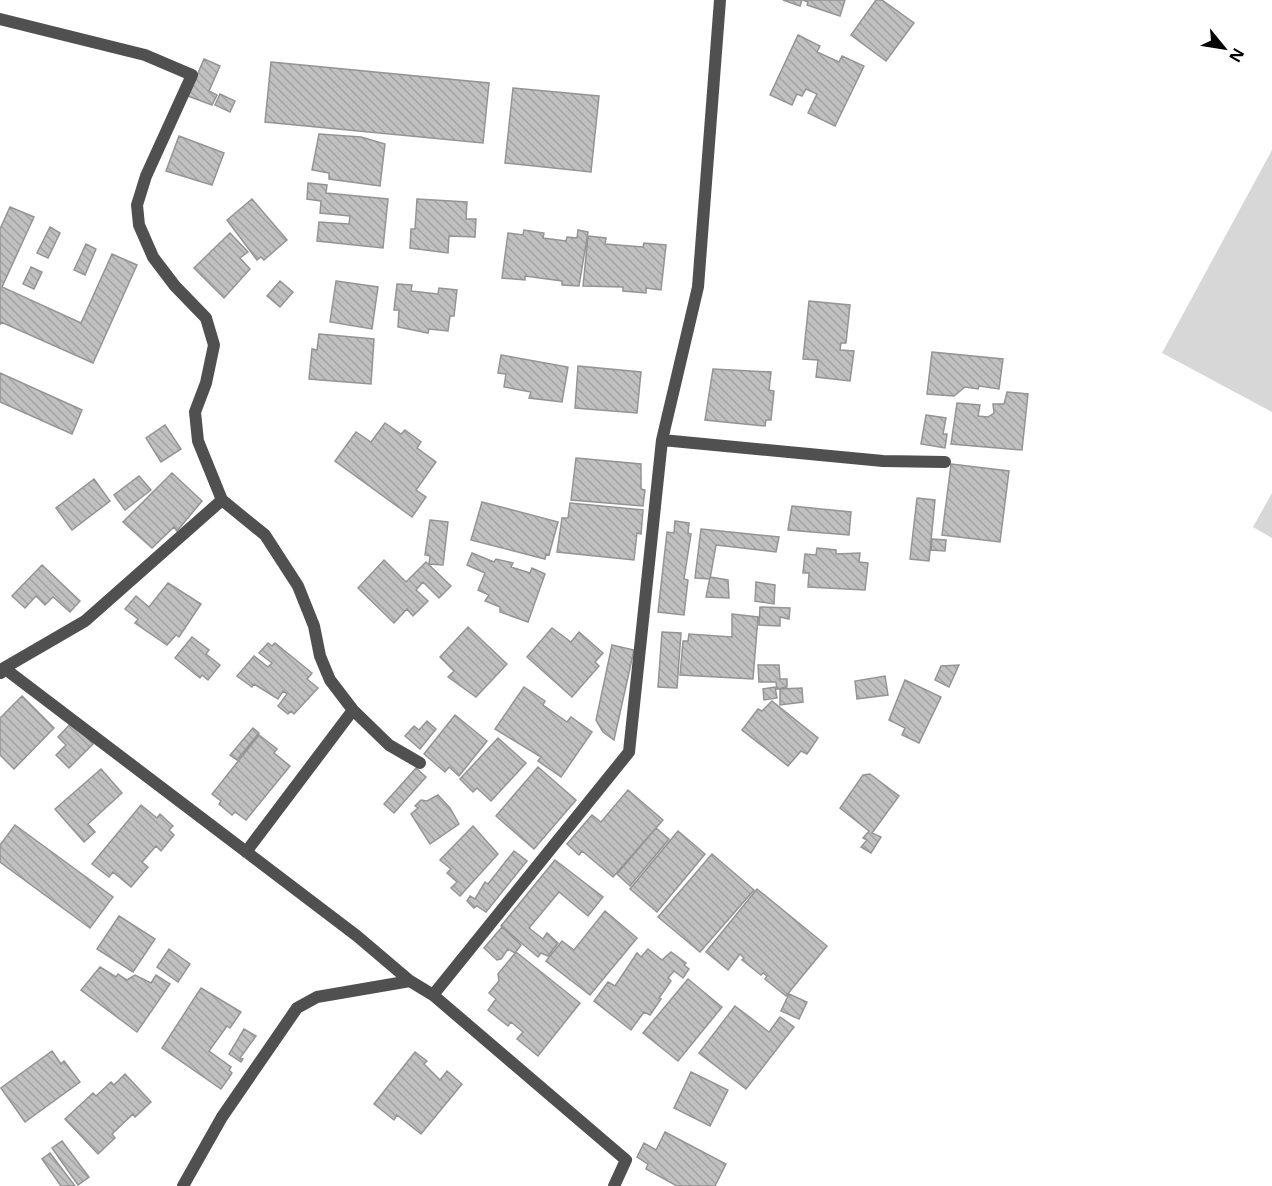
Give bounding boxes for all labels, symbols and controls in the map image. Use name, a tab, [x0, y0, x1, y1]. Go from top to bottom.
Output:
north arrow	[1194, 18, 1254, 78]
text: N	[1224, 44, 1250, 67]

